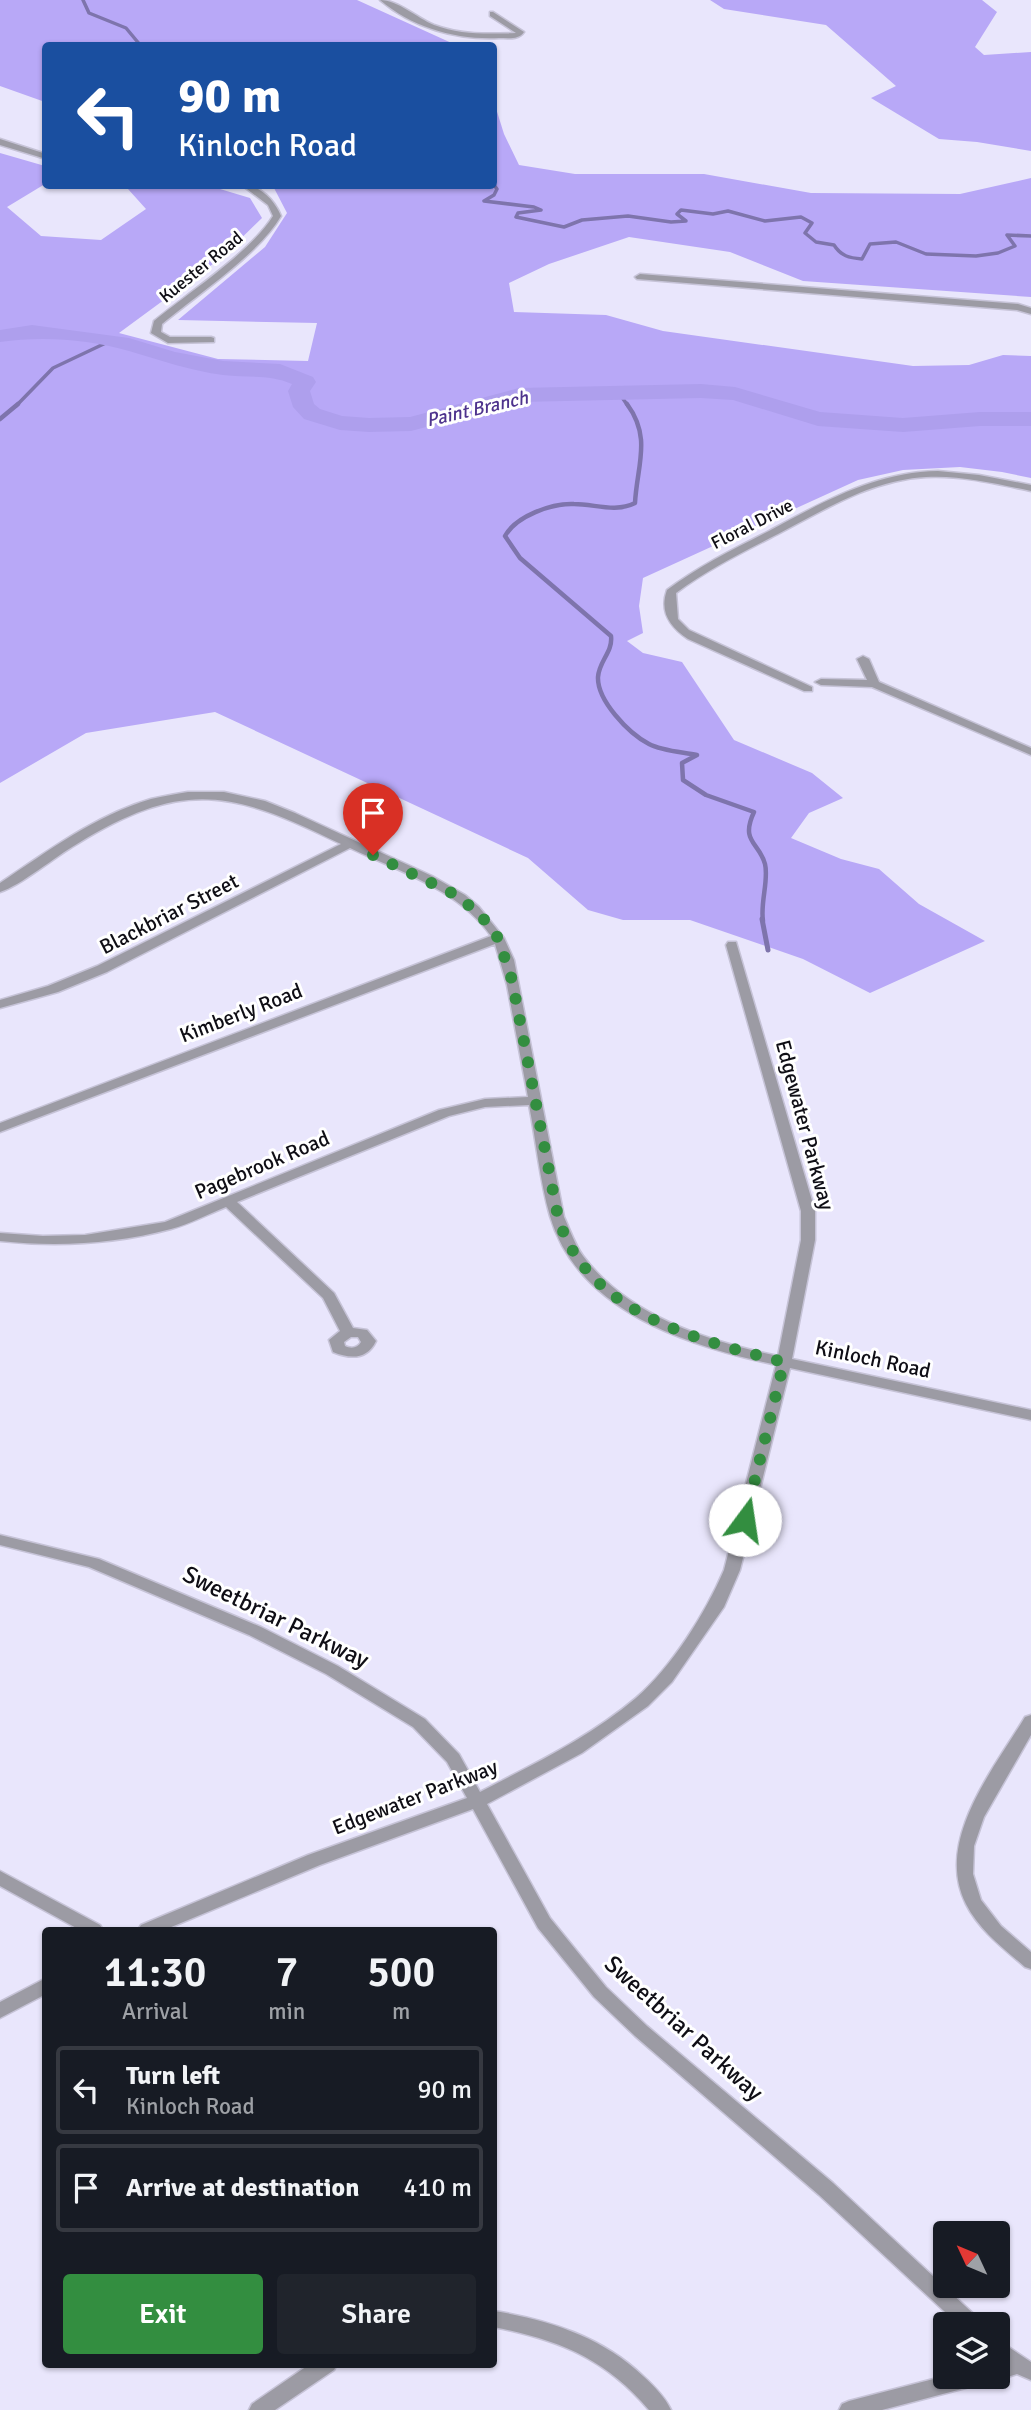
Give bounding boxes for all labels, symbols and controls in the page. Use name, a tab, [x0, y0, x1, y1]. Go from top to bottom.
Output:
text: 90 m	[178, 66, 281, 126]
icon: left	[63, 70, 154, 161]
text: Kinloch Road	[178, 126, 357, 165]
street label: Kuester Road	[155, 227, 247, 307]
water label: Paint Branch	[424, 385, 531, 432]
street label: Floral Drive	[707, 494, 797, 554]
pin	[343, 783, 403, 855]
icon: arrive	[354, 794, 392, 832]
street label: Blackbriar Street	[95, 868, 243, 960]
street label: Kimberly Road	[176, 978, 306, 1048]
street label: Edgewater Parkway	[770, 1037, 840, 1213]
street label: Pagebrook Road	[191, 1125, 333, 1205]
street label: Kinloch Road	[813, 1334, 933, 1384]
position arrow	[708, 1483, 782, 1557]
street label: Sweetbriar Parkway	[178, 1559, 374, 1675]
street label: Edgewater Parkway	[329, 1753, 502, 1841]
text: 11:30	[104, 1947, 206, 1998]
text: 7	[275, 1947, 298, 1998]
text: 500	[367, 1947, 435, 1998]
street label: Sweetbriar Parkway	[598, 1949, 770, 2107]
text: Arrival	[122, 1997, 188, 2026]
text: min	[268, 1997, 305, 2026]
text: m	[392, 1997, 410, 2026]
text: Turn left	[126, 2060, 220, 2092]
icon: left	[67, 2071, 105, 2109]
text: 90 m	[417, 2074, 472, 2106]
text: Kinloch Road	[126, 2092, 255, 2121]
icon: arrive	[67, 2169, 105, 2207]
text: Arrive at destination	[126, 2172, 359, 2204]
text: 410 m	[403, 2172, 472, 2204]
north arrow	[933, 2221, 1010, 2298]
map controls	[933, 2221, 1010, 2389]
button: Exit	[63, 2274, 263, 2354]
button: Share	[277, 2274, 476, 2354]
button: layers	[933, 2312, 1010, 2389]

